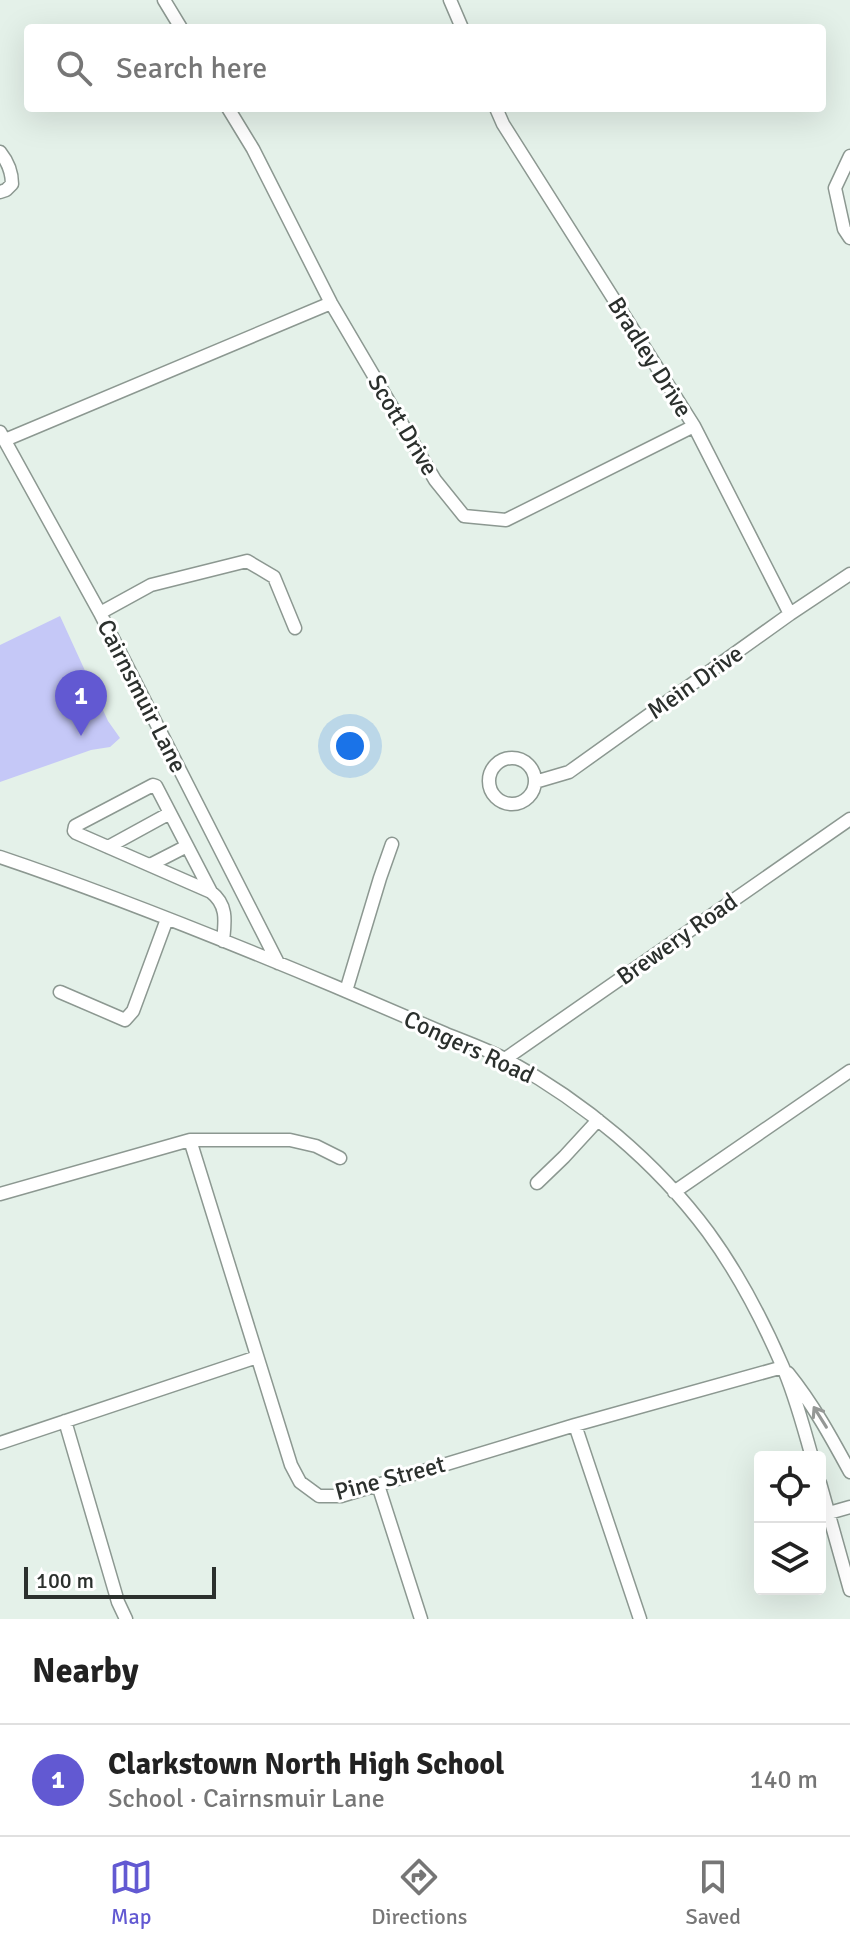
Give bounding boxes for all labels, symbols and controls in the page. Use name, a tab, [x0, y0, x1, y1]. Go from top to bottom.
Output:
search box	[24, 24, 826, 112]
icon: search	[52, 46, 96, 90]
text: Search here	[116, 50, 267, 87]
street label: Bradley Drive	[601, 291, 699, 423]
street label: Scott Drive	[361, 369, 445, 481]
street label: Cairnsmuir Lane	[91, 614, 193, 778]
street label: Mein Drive	[641, 638, 749, 726]
pin: 1	[55, 670, 107, 736]
your location	[330, 726, 370, 766]
street label: Brewery Road	[611, 886, 743, 992]
street label: Congers Road	[399, 1004, 539, 1090]
one-way arrow	[812, 1407, 828, 1429]
street label: Pine Street	[332, 1449, 448, 1507]
map controls	[754, 1451, 826, 1595]
button: locate	[754, 1451, 826, 1523]
button: layers	[754, 1523, 826, 1595]
scale bar	[24, 1563, 216, 1599]
text: 100 m	[36, 1567, 94, 1594]
text: Nearby	[32, 1650, 139, 1692]
text: Clarkstown North High School	[108, 1746, 505, 1783]
text: 1	[51, 1764, 65, 1796]
text: 140 m	[749, 1764, 818, 1796]
text: School · Cairnsmuir Lane	[108, 1783, 385, 1815]
tab: Map	[109, 1855, 153, 1930]
tab: Directions	[371, 1855, 467, 1930]
tab: Saved	[686, 1855, 741, 1930]

